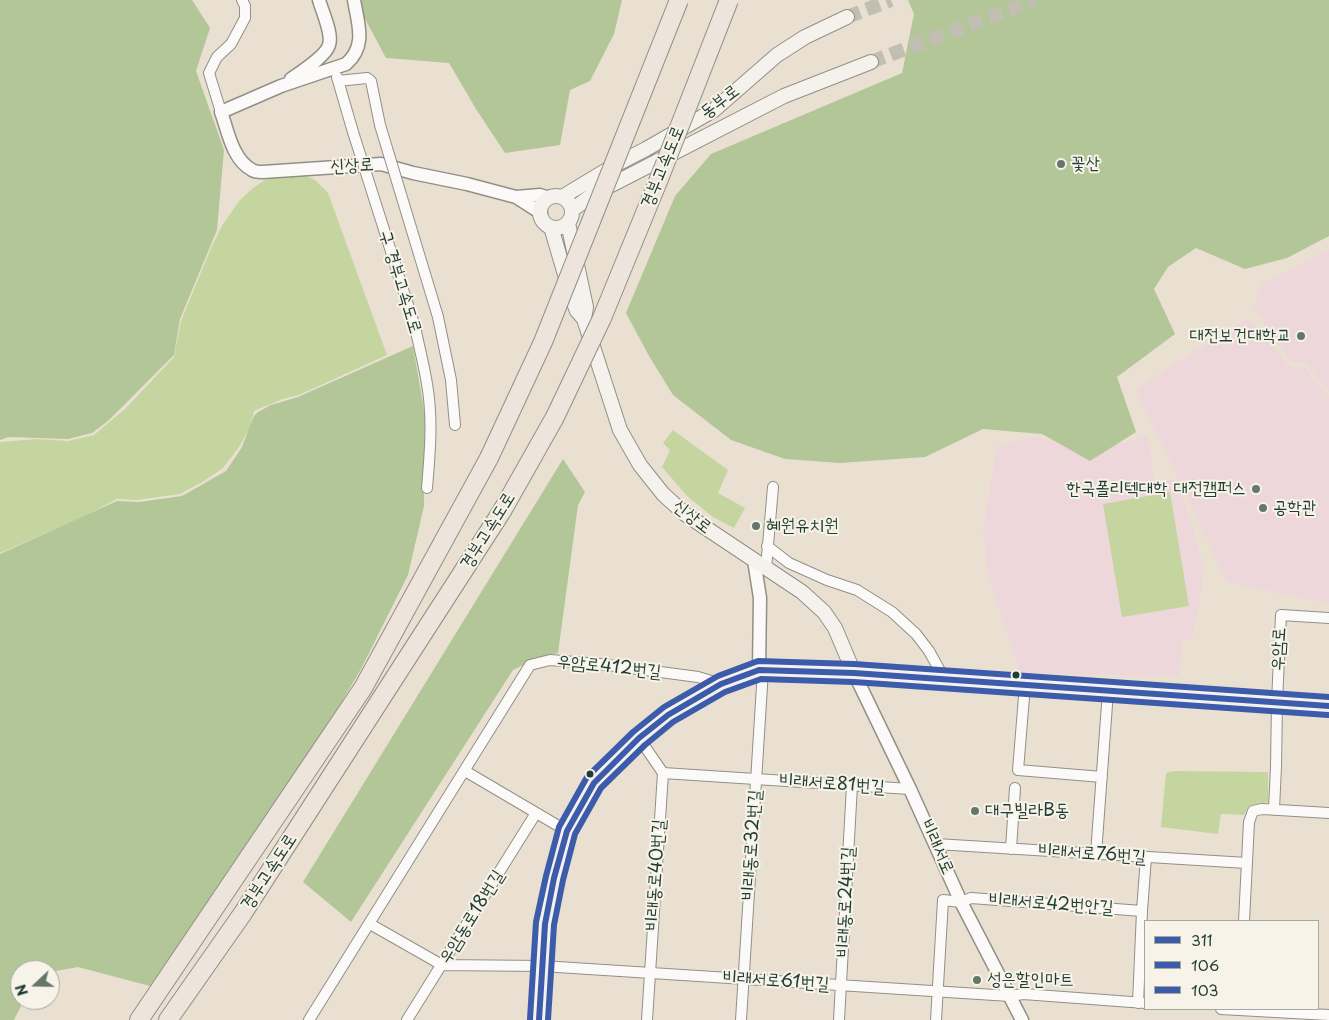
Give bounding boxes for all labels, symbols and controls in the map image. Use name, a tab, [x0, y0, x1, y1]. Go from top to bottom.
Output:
street label: 동부로	[696, 80, 744, 124]
street label: 경부고속도로	[637, 123, 689, 211]
place label: 꽃산	[1071, 153, 1100, 175]
street label: 신상로	[330, 154, 374, 178]
marker: 꽃산	[1055, 158, 1067, 170]
street label: 구 경부고속도로	[374, 228, 426, 336]
place label: 대전보건대학교	[1190, 325, 1291, 347]
marker: 대전보건대학교	[1295, 330, 1307, 342]
place label: 한국폴리텍대학 대전캠퍼스	[1066, 478, 1246, 500]
marker: 한국폴리텍대학 대전캠퍼스	[1250, 483, 1262, 495]
street label: 경부고속도로	[456, 488, 520, 574]
street label: 신상로	[668, 495, 716, 539]
place label: 공학관	[1273, 497, 1316, 519]
marker: 공학관	[1257, 502, 1269, 514]
place label: 혜원유치원	[766, 515, 838, 537]
marker: 혜원유치원	[750, 520, 762, 532]
street label: 우암로	[1267, 627, 1291, 671]
street label: 우암로412번길	[556, 651, 662, 683]
unlabelled marker	[1011, 670, 1021, 680]
unlabelled marker	[585, 769, 595, 779]
street label: 비래서로81번길	[778, 770, 886, 798]
street label: 비래동로32번길	[737, 789, 767, 901]
place label: 대구빌라B동	[985, 800, 1069, 822]
marker: 대구빌라B동	[969, 805, 981, 817]
street label: 비래서로	[915, 816, 959, 878]
street label: 비래동로40번길	[641, 818, 671, 932]
street label: 경부고속도로	[236, 830, 302, 914]
street label: 비래서로76번길	[1037, 839, 1147, 869]
street label: 비래동로24번길	[832, 846, 860, 958]
street label: 우암동로18번길	[435, 866, 509, 968]
street label: 비래서로42번안길	[988, 889, 1114, 919]
legend	[1144, 920, 1319, 1010]
text: 311	[1191, 928, 1212, 951]
text: 106	[1191, 953, 1219, 976]
north arrow	[10, 960, 60, 1010]
street label: 비래서로61번길	[722, 966, 830, 996]
place label: 성은할인마트	[987, 969, 1074, 991]
marker: 성은할인마트	[971, 974, 983, 986]
text: 103	[1191, 978, 1219, 1001]
text: N	[10, 981, 33, 999]

